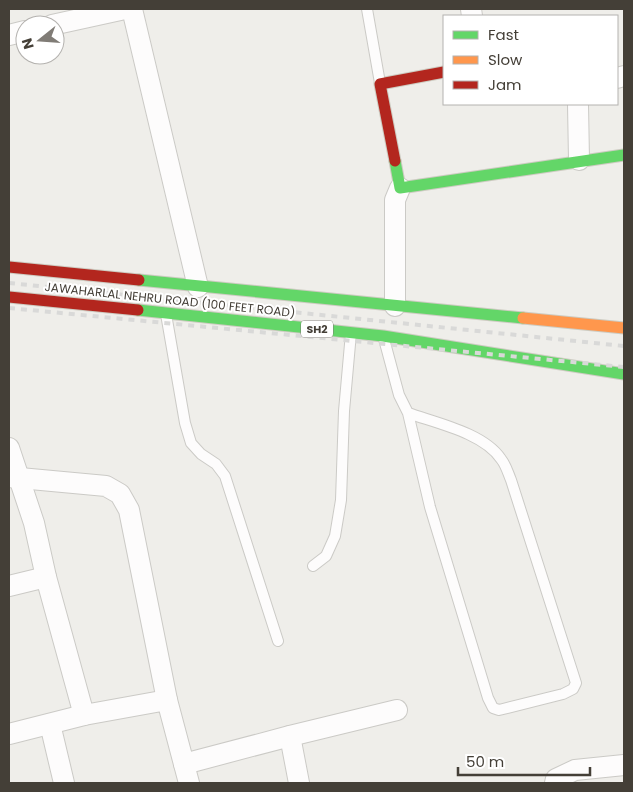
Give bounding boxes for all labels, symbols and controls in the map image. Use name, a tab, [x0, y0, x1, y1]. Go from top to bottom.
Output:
north arrow	[15, 15, 65, 65]
legend	[443, 15, 618, 105]
text: Fast	[488, 24, 519, 45]
text: N	[16, 36, 39, 52]
text: Slow	[488, 49, 523, 70]
text: Jam	[488, 74, 522, 95]
street label: JAWAHARLAL NEHRU ROAD (100 FEET ROAD)	[44, 278, 296, 321]
road number: SH2	[301, 320, 333, 338]
scale bar	[458, 744, 590, 776]
text: 50 m	[466, 751, 504, 772]

